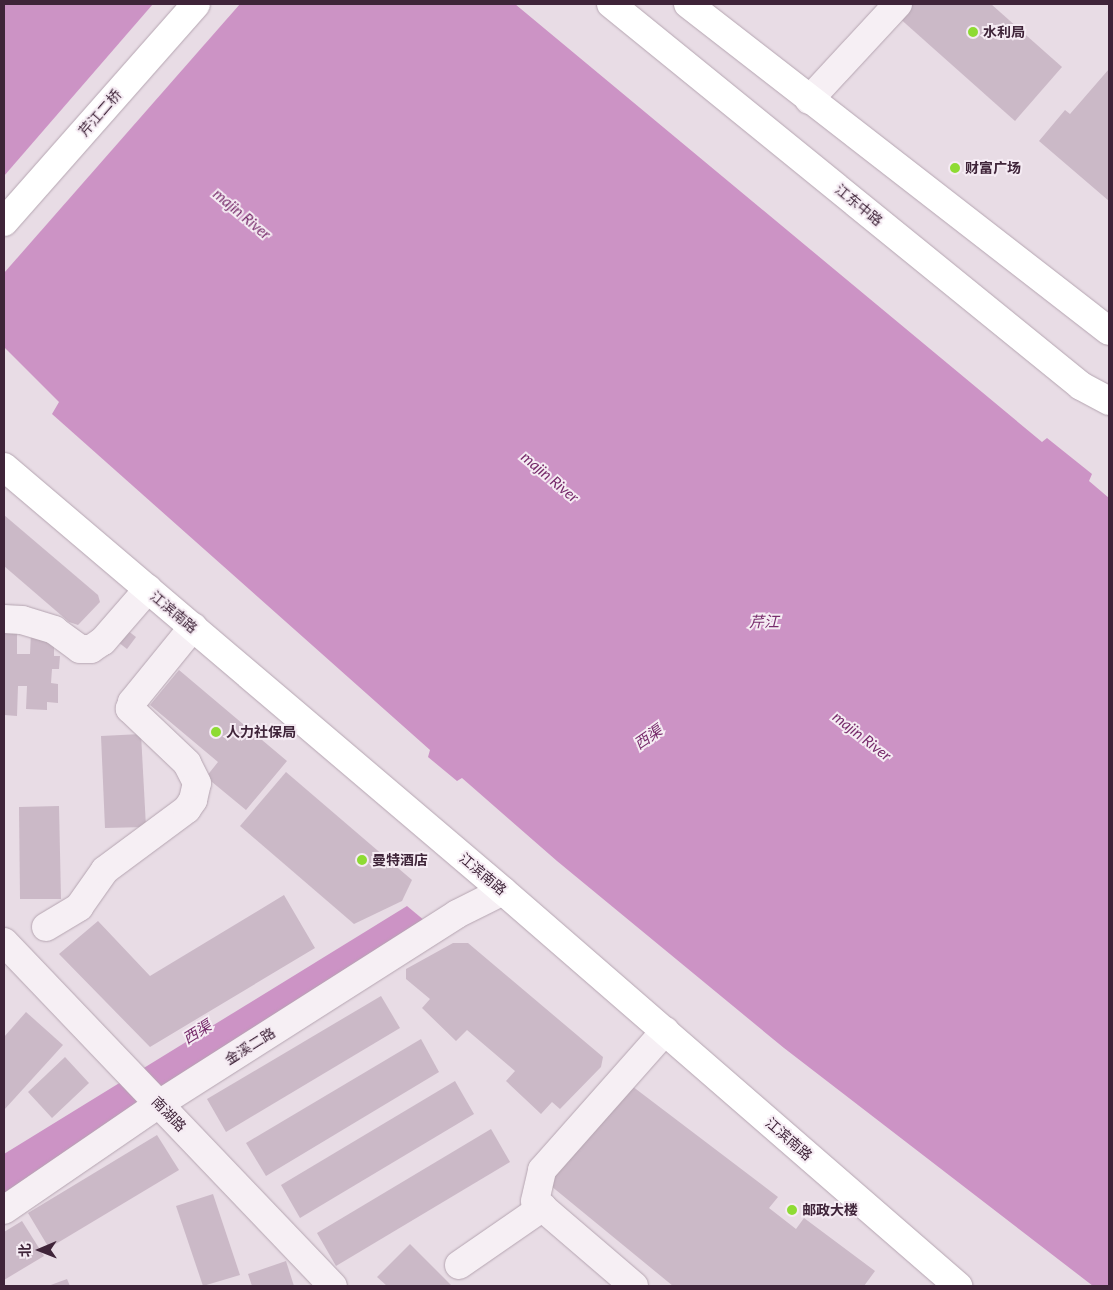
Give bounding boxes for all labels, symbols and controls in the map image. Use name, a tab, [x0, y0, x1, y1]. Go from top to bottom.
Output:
place label: 水利局	[983, 24, 1025, 40]
marker: 水利局	[967, 26, 979, 38]
street label: 芹江二桥	[75, 86, 125, 140]
place label: 财富广场	[965, 160, 1021, 176]
marker: 财富广场	[949, 162, 961, 174]
street label: 江东中路	[832, 181, 886, 229]
water label: majin River	[210, 185, 274, 243]
water label: majin River	[518, 448, 582, 506]
street label: 江滨南路	[147, 588, 201, 636]
water label: 芹江	[749, 613, 779, 631]
water label: majin River	[829, 708, 895, 764]
water label: 西渠	[631, 721, 665, 753]
place label: 人力社保局	[226, 724, 296, 740]
marker: 人力社保局	[210, 726, 222, 738]
street label: 江滨南路	[456, 850, 510, 898]
place label: 曼特酒店	[372, 852, 428, 868]
marker: 曼特酒店	[356, 854, 368, 866]
water label: 西渠	[180, 1016, 214, 1048]
street label: 金溪二路	[222, 1024, 278, 1068]
street label: 南湖路	[148, 1093, 190, 1135]
street label: 江滨南路	[762, 1114, 816, 1164]
place label: 邮政大楼	[802, 1202, 858, 1218]
marker: 邮政大楼	[786, 1204, 798, 1216]
north arrow	[15, 1225, 65, 1275]
text: 北	[16, 1243, 33, 1257]

